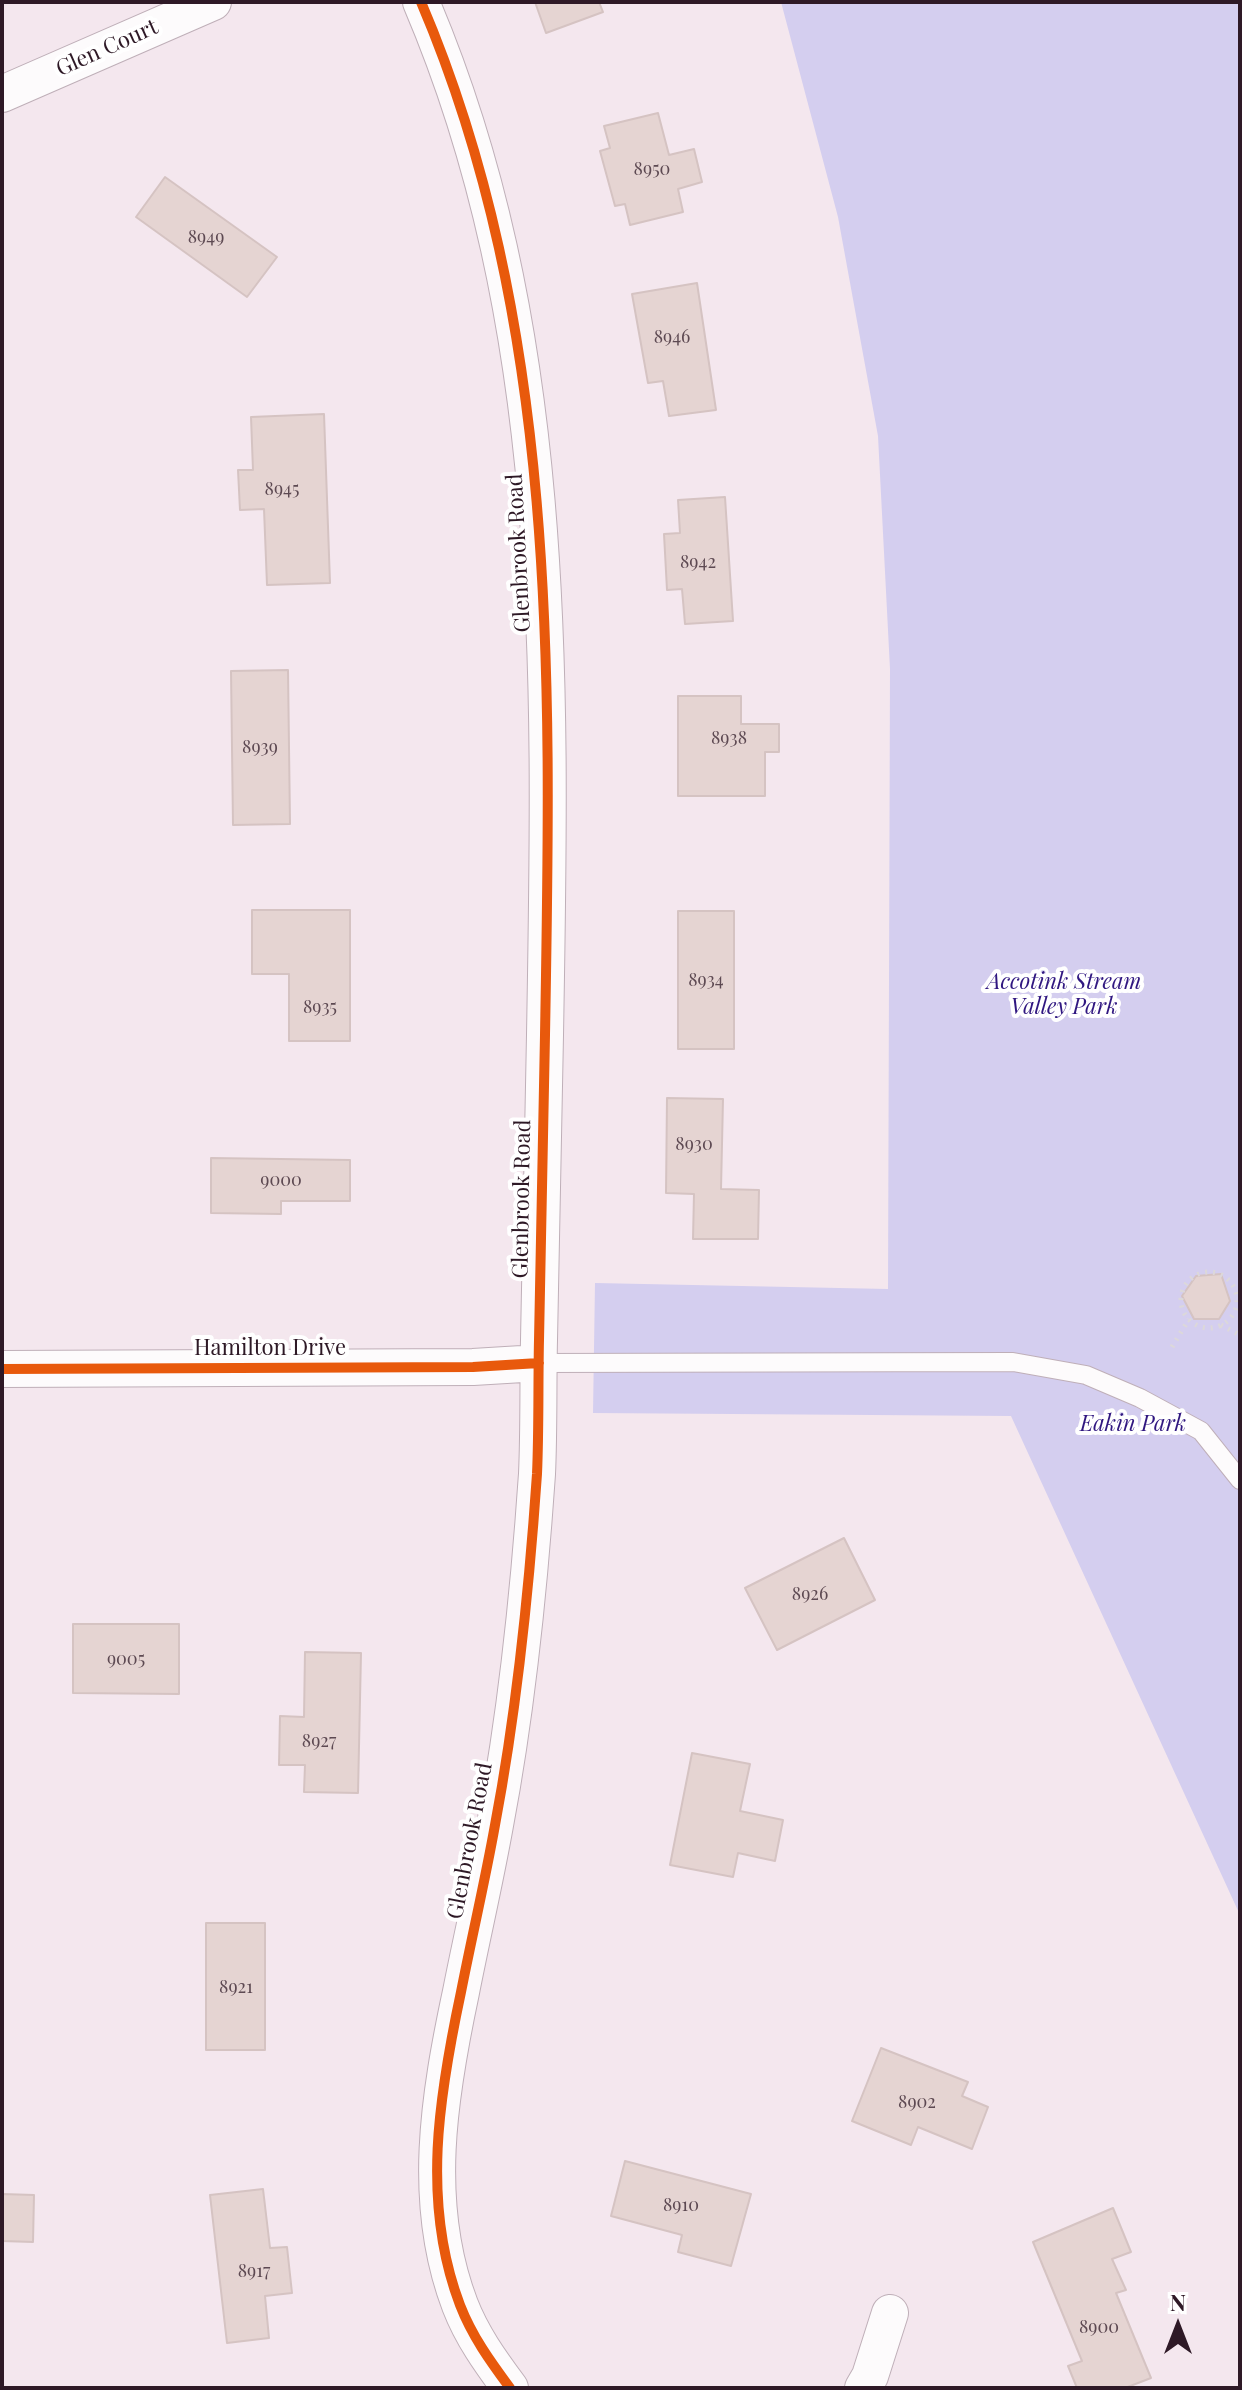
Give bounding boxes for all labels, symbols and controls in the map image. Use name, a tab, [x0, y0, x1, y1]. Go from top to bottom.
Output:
street label: Glen Court	[52, 14, 162, 82]
house number: 8950	[634, 158, 670, 180]
house number: 8949	[188, 226, 224, 248]
house number: 8946	[654, 326, 690, 348]
street label: Glenbrook Road	[502, 473, 536, 633]
house number: 8945	[265, 478, 299, 500]
house number: 8942	[680, 551, 716, 573]
house number: 8938	[711, 727, 747, 749]
house number: 8939	[242, 736, 278, 758]
house number: 8934	[688, 969, 724, 991]
park label: Accotink Stream Valley Park	[987, 969, 1141, 1020]
house number: 8935	[303, 996, 337, 1018]
street label: Glenbrook Road	[507, 1119, 537, 1279]
house number: 8930	[675, 1133, 713, 1155]
house number: 9000	[260, 1169, 302, 1191]
street label: Hamilton Drive	[194, 1335, 346, 1361]
park label: Eakin Park	[1080, 1411, 1186, 1437]
house number: 8926	[792, 1583, 828, 1605]
house number: 9005	[107, 1648, 145, 1670]
house number: 8927	[302, 1730, 336, 1752]
street label: Glenbrook Road	[442, 1760, 498, 1922]
house number: 8921	[219, 1976, 253, 1998]
house number: 8902	[898, 2091, 936, 2113]
house number: 8910	[663, 2194, 699, 2216]
house number: 8917	[238, 2260, 270, 2282]
north arrow	[1138, 2286, 1218, 2366]
text: N	[1170, 2287, 1186, 2317]
house number: 8900	[1079, 2316, 1119, 2338]

